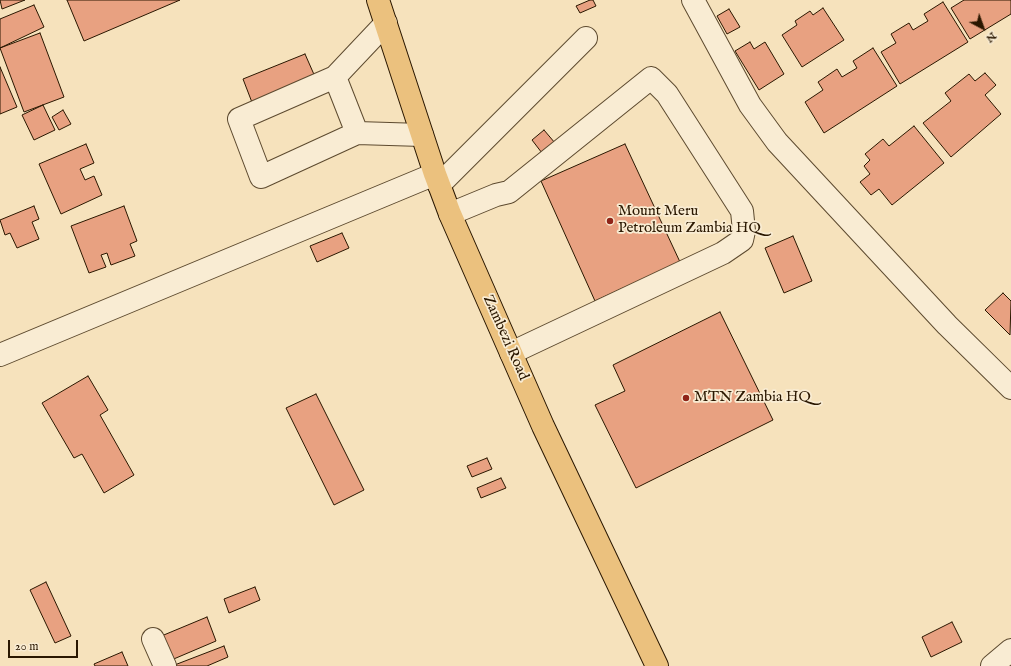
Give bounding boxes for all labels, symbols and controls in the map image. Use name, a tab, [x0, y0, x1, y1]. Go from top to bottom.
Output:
north arrow	[963, 8, 1003, 48]
text: N	[983, 29, 999, 45]
place label: Mount Meru Petroleum Zambia HQ	[618, 203, 761, 238]
marker: Mount Meru Petroleum Zambia HQ	[605, 216, 615, 226]
street label: Zambezi Road	[478, 293, 532, 383]
place label: MTN Zambia HQ	[694, 389, 811, 407]
marker: MTN Zambia HQ	[681, 393, 691, 403]
scale bar	[10, 632, 80, 658]
text: 20 m	[15, 639, 38, 654]

